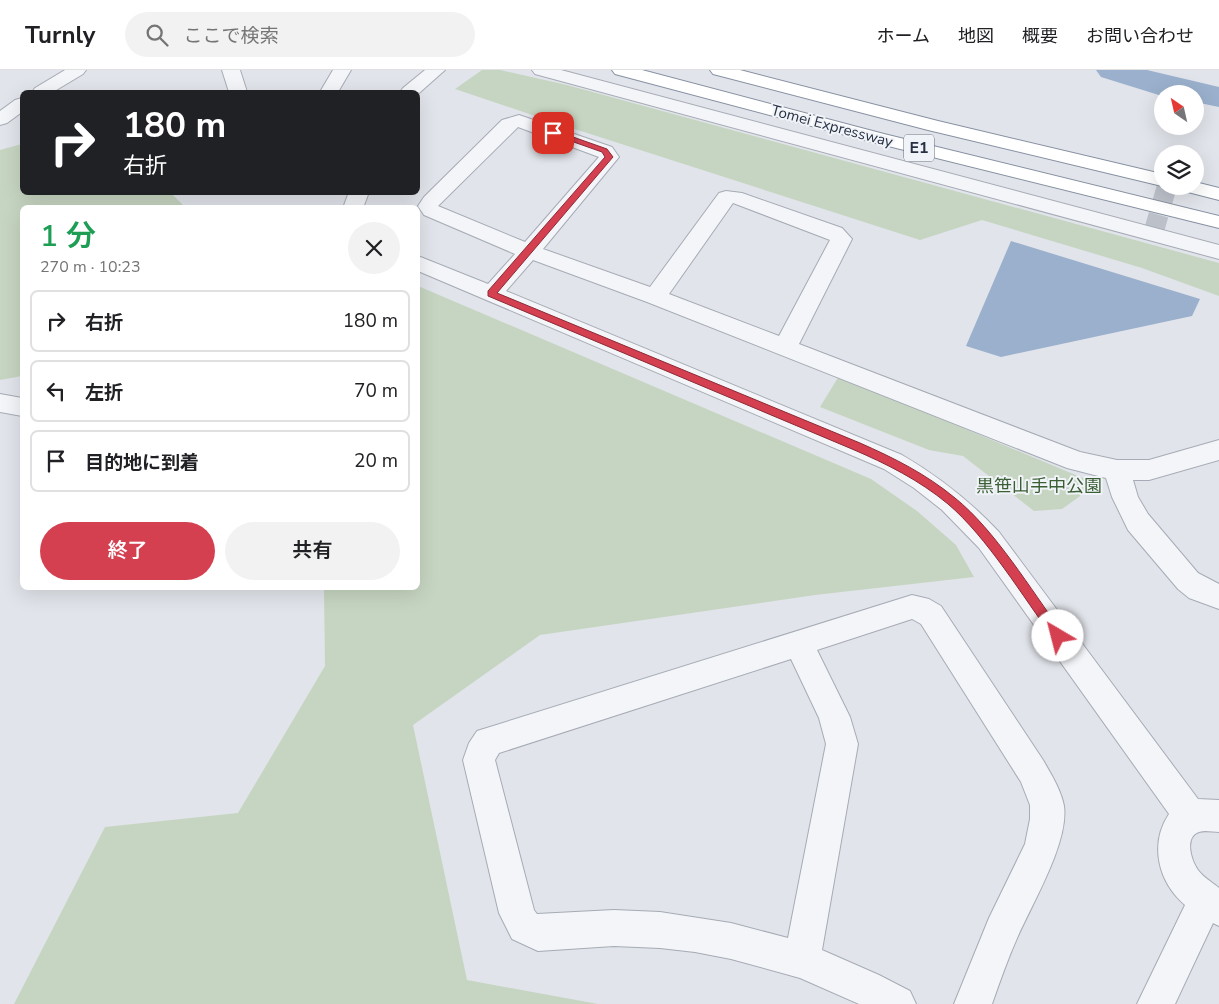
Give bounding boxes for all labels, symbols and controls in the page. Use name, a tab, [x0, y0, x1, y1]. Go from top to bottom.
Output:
search box	[125, 12, 475, 57]
text: Turnly	[25, 19, 95, 51]
icon: search	[143, 21, 171, 49]
text: ここで検索	[183, 23, 278, 49]
text: ホーム	[877, 24, 930, 48]
text: 地図	[958, 24, 994, 48]
text: 概要	[1022, 24, 1058, 48]
text: お問い合わせ	[1086, 24, 1194, 48]
north arrow	[1154, 85, 1204, 135]
map controls	[1154, 85, 1204, 195]
street label: Tomei Expressway	[769, 100, 895, 152]
text: 180 m	[123, 102, 226, 149]
icon: right	[40, 110, 105, 175]
pin	[532, 112, 574, 154]
icon: arrive	[539, 119, 567, 147]
road number: E1	[904, 134, 934, 162]
button: layers	[1154, 145, 1204, 195]
text: 右折	[123, 151, 167, 181]
text: 1 分	[40, 216, 96, 257]
button: close	[348, 222, 400, 274]
text: 270 m · 10:23	[40, 256, 141, 278]
icon: right	[42, 307, 70, 335]
text: 180 m	[343, 308, 398, 334]
text: 右折	[85, 310, 123, 336]
icon: left	[42, 377, 70, 405]
text: 70 m	[354, 378, 398, 404]
text: 左折	[85, 380, 123, 406]
icon: arrive	[42, 447, 70, 475]
text: 20 m	[354, 448, 398, 474]
text: 目的地に到着	[85, 450, 199, 476]
park label: 黒笹山手中公園	[976, 474, 1102, 498]
button: 終了	[40, 522, 215, 580]
button: 共有	[225, 522, 400, 580]
position arrow	[1031, 609, 1083, 661]

